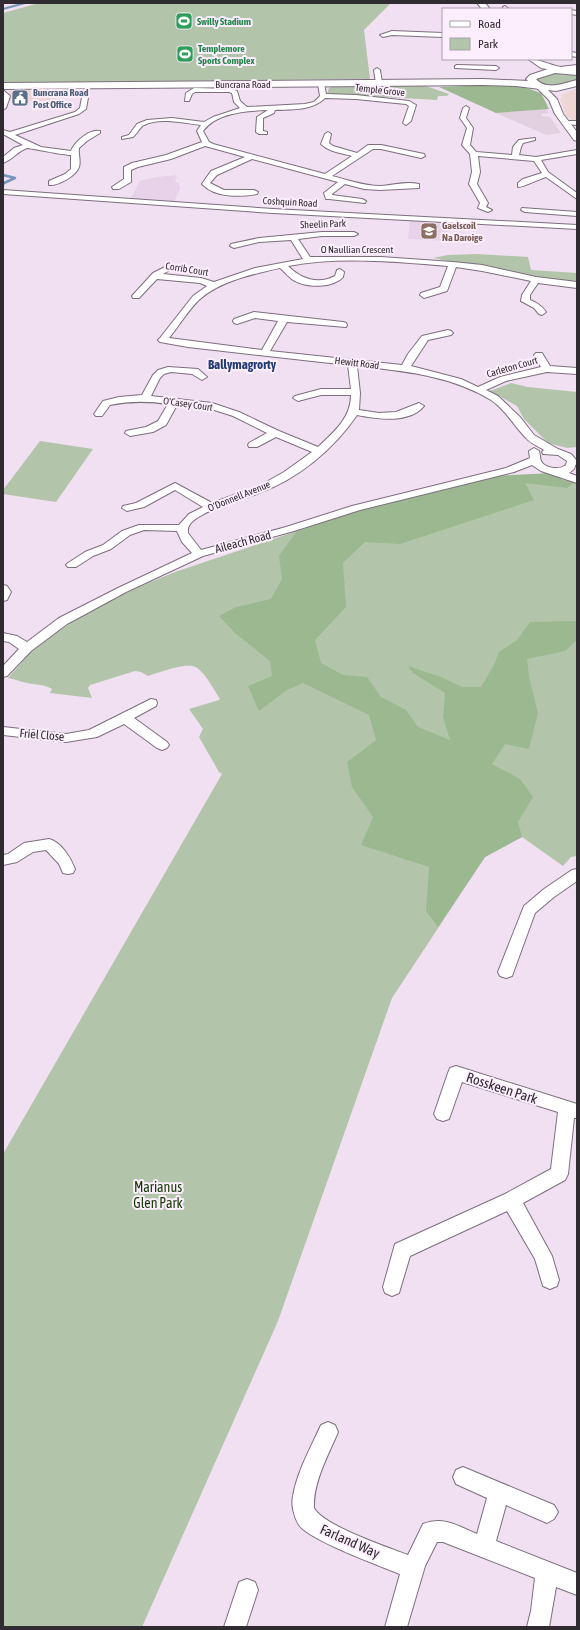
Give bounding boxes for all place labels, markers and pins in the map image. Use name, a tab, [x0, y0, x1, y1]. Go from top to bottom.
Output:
sports icon: Swilly Stadium	[174, 11, 194, 31]
place label: Swilly Stadium	[197, 16, 251, 27]
place label: Templemore Sports Complex	[198, 43, 254, 66]
sports icon: Templemore Sports Complex	[175, 44, 195, 64]
place label: Buncrana Road Post Office	[33, 87, 89, 110]
public building icon: Buncrana Road Post Office	[10, 88, 30, 108]
place label: Gaelscoil Na Daroige	[442, 220, 483, 243]
school or university icon: Gaelscoil Na Daroige	[419, 221, 439, 241]

